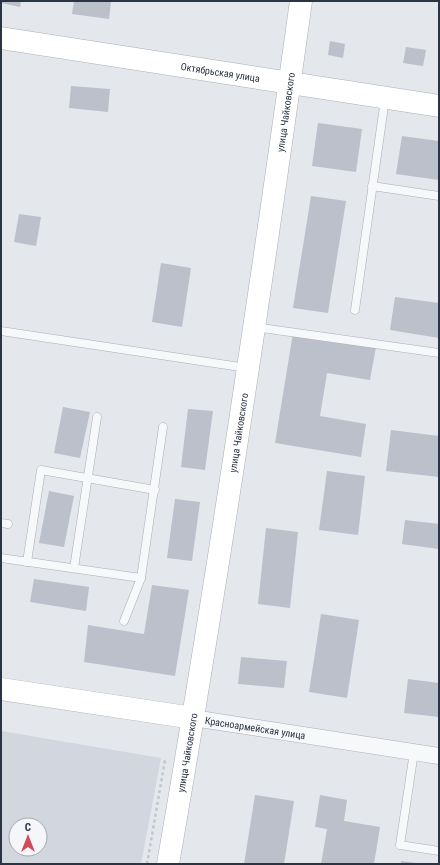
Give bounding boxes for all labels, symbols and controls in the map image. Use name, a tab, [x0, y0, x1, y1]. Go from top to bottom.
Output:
street label: Октябрьская улица	[180, 61, 261, 84]
street label: улица Чайковского	[275, 72, 297, 153]
street label: улица Чайковского	[227, 392, 250, 473]
street label: улица Чайковского	[175, 712, 200, 793]
street label: Красноармейская улица	[204, 715, 306, 741]
north arrow	[8, 817, 48, 857]
text: С	[25, 821, 31, 834]

